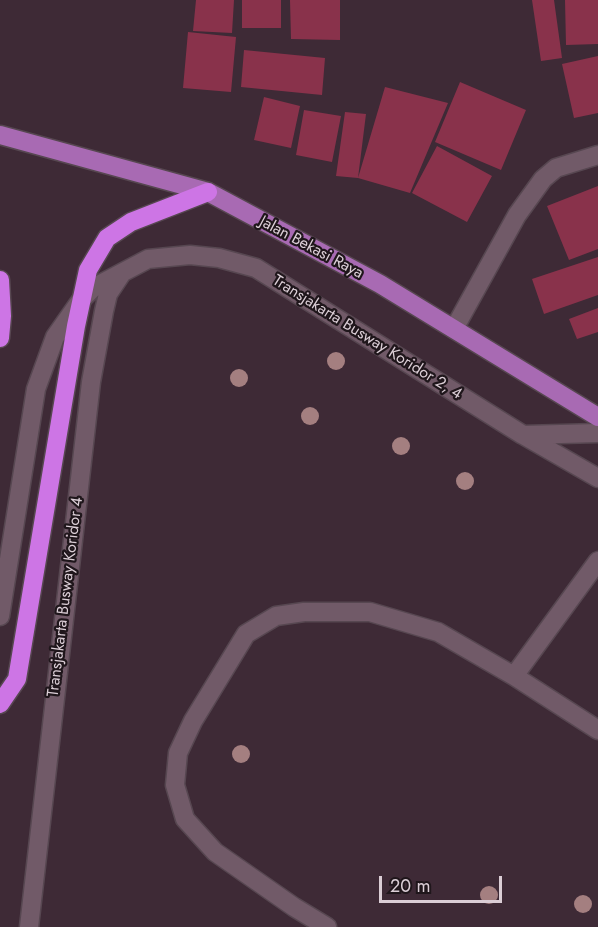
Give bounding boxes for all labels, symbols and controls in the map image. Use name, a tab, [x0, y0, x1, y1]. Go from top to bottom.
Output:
street label: Jalan Bekasi Raya	[256, 213, 366, 283]
street label: Transjakarta Busway Koridor 2, 4	[269, 272, 465, 404]
street label: Transjakarta Busway Koridor 4	[44, 496, 88, 698]
scale bar	[382, 864, 505, 902]
text: 20 m	[390, 873, 430, 899]

